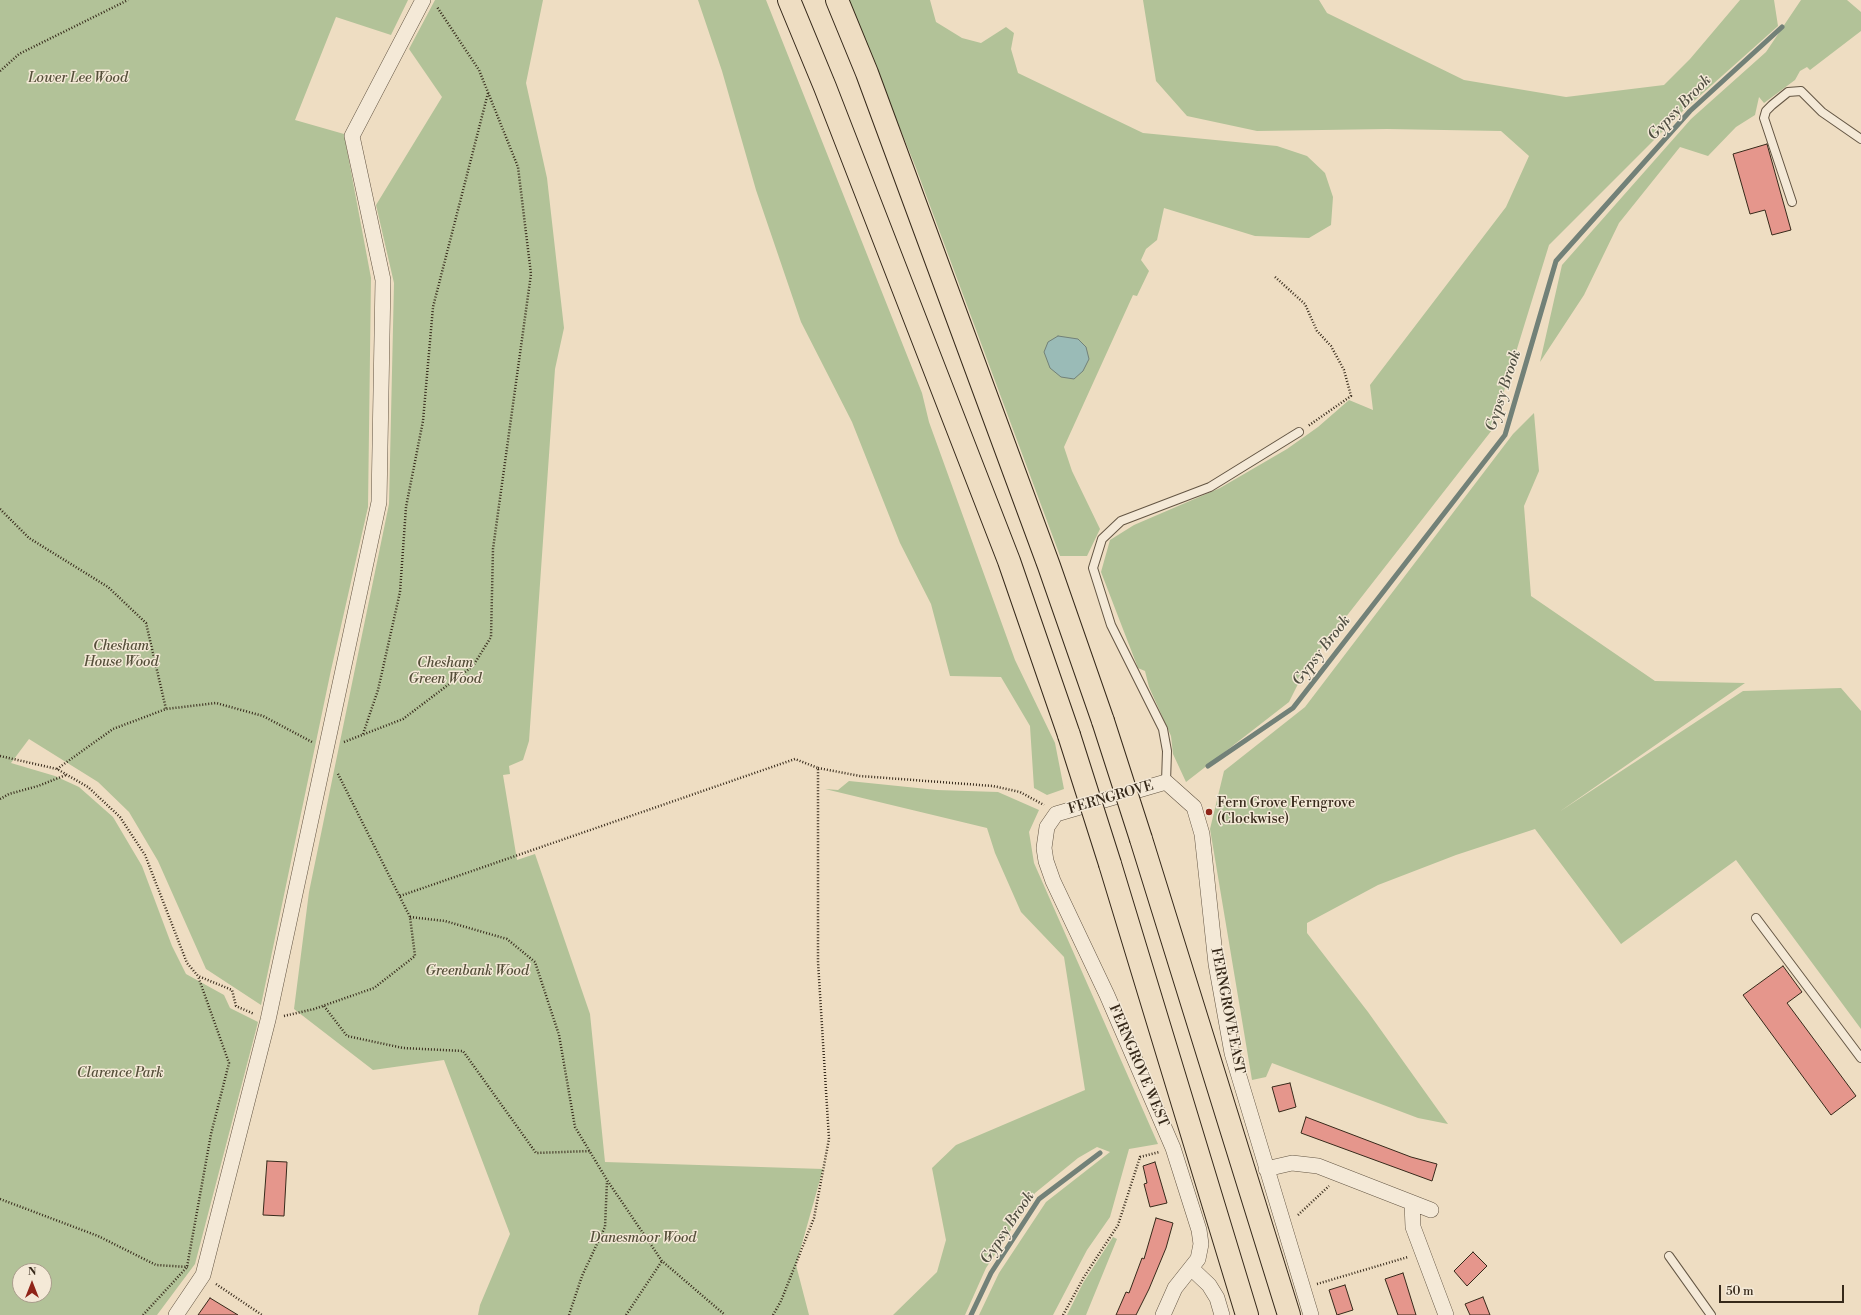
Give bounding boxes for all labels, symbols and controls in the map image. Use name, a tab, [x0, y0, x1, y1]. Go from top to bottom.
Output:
park label: Lower Lee Wood	[28, 71, 128, 87]
water label: Gypsy Brook	[1644, 72, 1716, 144]
water label: Gypsy Brook	[1482, 348, 1526, 434]
water label: Gypsy Brook	[1289, 612, 1355, 690]
park label: Chesham House Wood	[84, 639, 158, 672]
park label: Chesham Green Wood	[408, 656, 482, 688]
street label: FERNGROVE	[1066, 778, 1156, 818]
place label: Fern Grove Ferngrove (Clockwise)	[1217, 796, 1355, 828]
marker: Fern Grove Ferngrove (Clockwise)	[1204, 807, 1214, 817]
street label: FERNGROVE EAST	[1207, 946, 1247, 1076]
park label: Greenbank Wood	[425, 964, 529, 980]
street label: FERNGROVE WEST	[1105, 1002, 1171, 1130]
park label: Clarence Park	[77, 1066, 163, 1082]
water label: Gypsy Brook	[977, 1188, 1039, 1268]
park label: Danesmoor Wood	[590, 1231, 696, 1247]
north arrow	[12, 1263, 52, 1303]
text: N	[28, 1265, 36, 1279]
scale bar	[1721, 1277, 1846, 1303]
text: 50 m	[1726, 1284, 1754, 1299]

